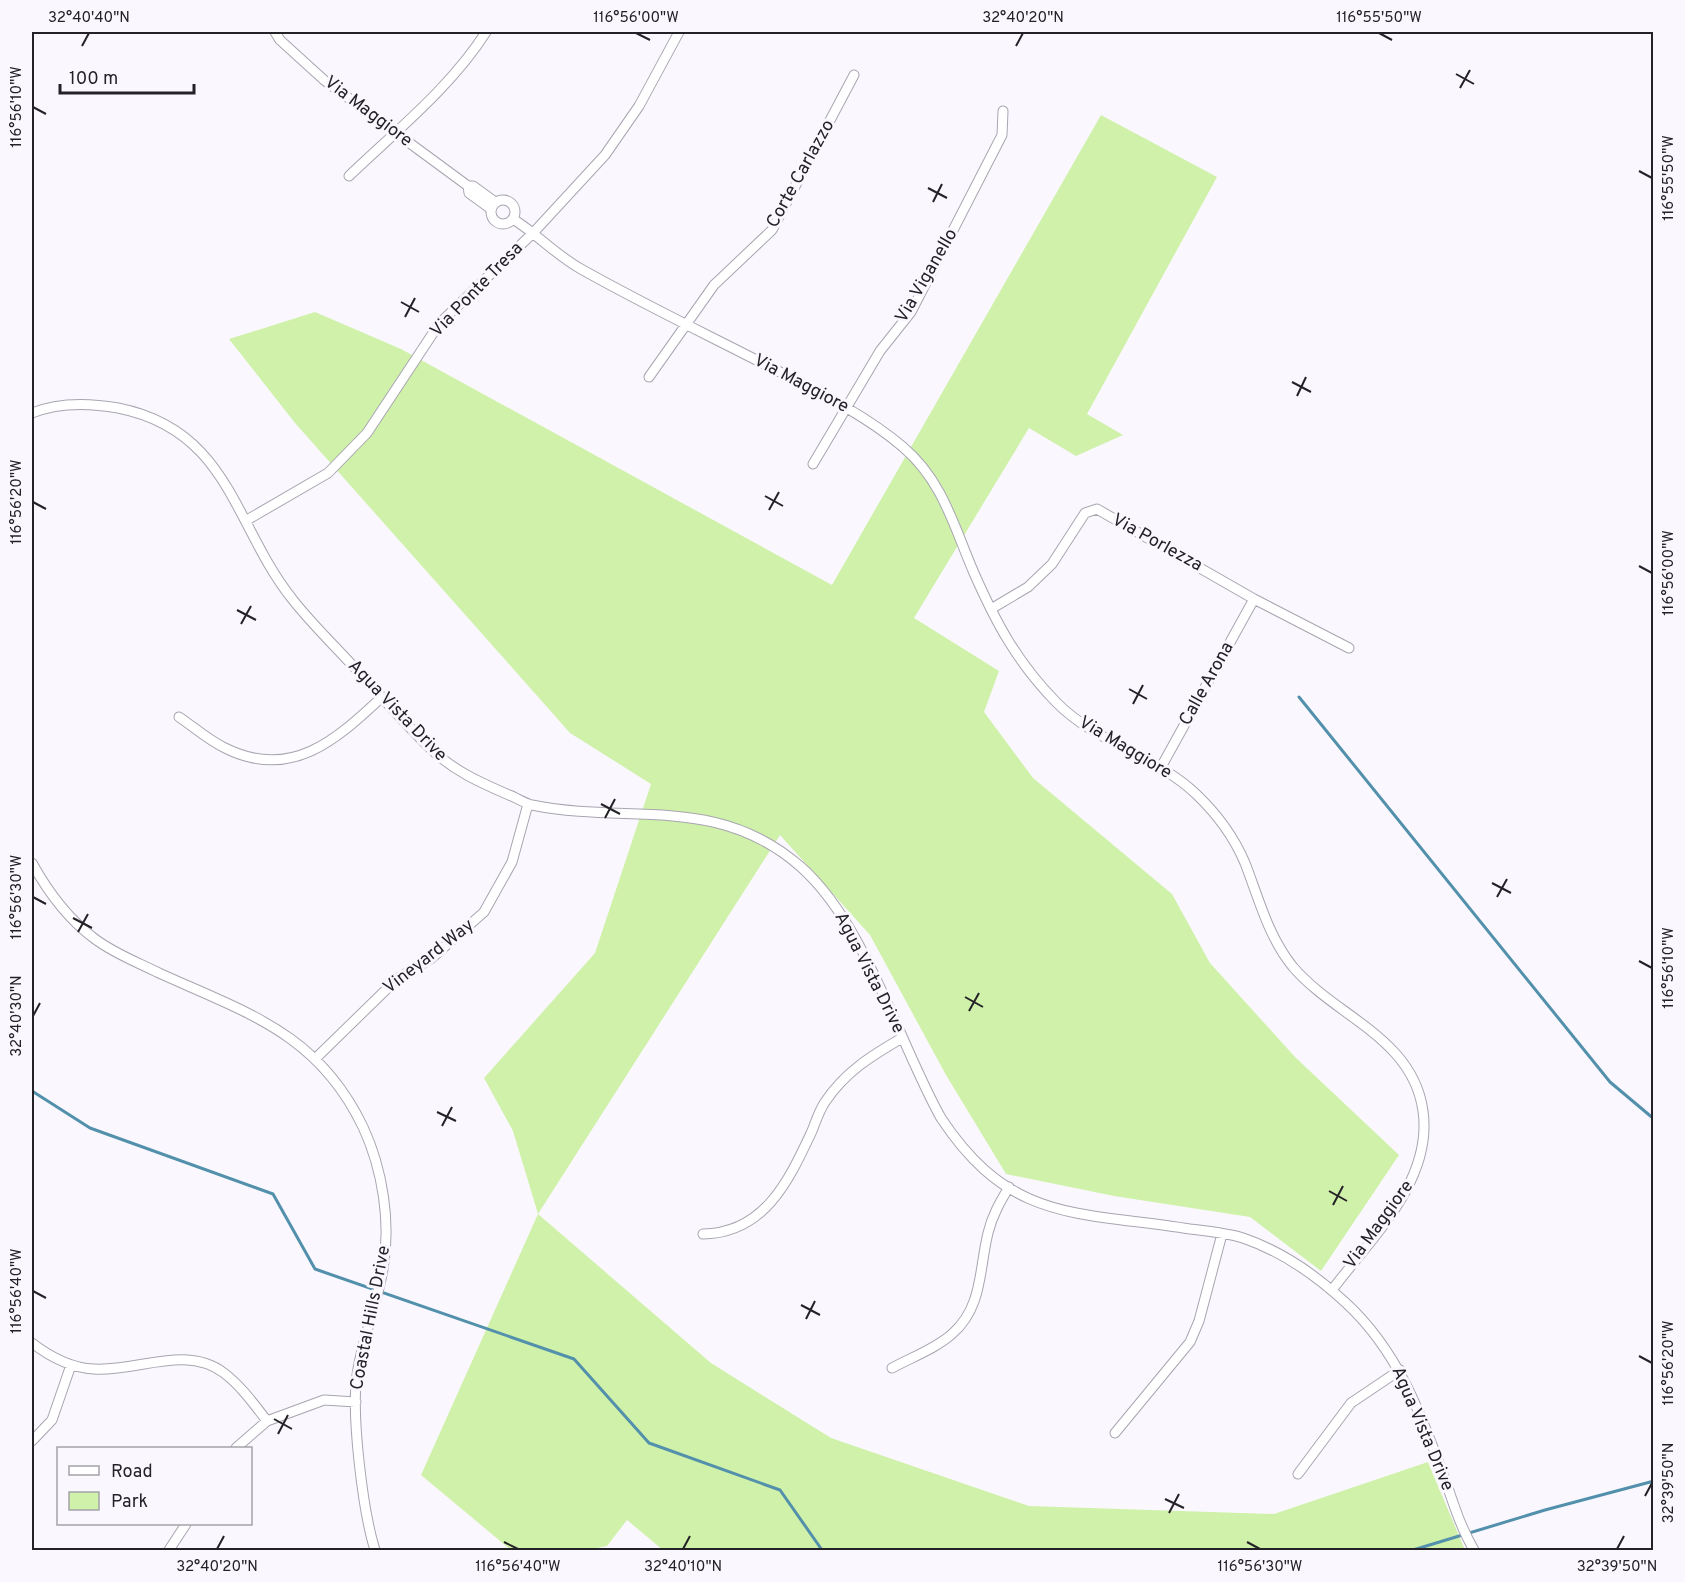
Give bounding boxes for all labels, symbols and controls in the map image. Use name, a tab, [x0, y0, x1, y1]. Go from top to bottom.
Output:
text: 32°40'40"N	[48, 9, 130, 28]
text: 116°56'00"W	[593, 9, 679, 28]
text: 32°40'20"N	[982, 9, 1064, 28]
text: 116°55'50"W	[1336, 9, 1422, 28]
scale bar	[60, 57, 194, 95]
text: 116°56'10"W	[8, 66, 27, 148]
text: 100 m	[69, 68, 118, 91]
street label: Via Maggiore	[319, 71, 417, 153]
street label: Corte Carlazzo	[762, 116, 840, 232]
text: 116°55'50"W	[1660, 135, 1679, 221]
street label: Via Viganello	[891, 225, 963, 327]
street label: Via Ponte Tresa	[426, 238, 528, 342]
street label: Via Maggiore	[749, 349, 853, 419]
text: 116°56'20"W	[8, 459, 27, 545]
street label: Via Porlezza	[1108, 509, 1206, 577]
text: 116°56'00"W	[1660, 530, 1679, 616]
street label: Calle Arona	[1175, 638, 1239, 730]
street label: Agua Vista Drive	[343, 655, 451, 767]
street label: Via Maggiore	[1074, 711, 1176, 785]
text: 116°56'30"W	[8, 855, 27, 939]
street label: Agua Vista Drive	[829, 909, 909, 1037]
street label: Vineyard Way	[379, 914, 479, 1000]
text: 116°56'10"W	[1660, 927, 1679, 1009]
text: 32°40'30"N	[8, 975, 27, 1057]
street label: Via Maggiore	[1339, 1176, 1419, 1274]
street label: Coastal Hills Drive	[346, 1244, 396, 1392]
text: 116°56'40"W	[8, 1248, 27, 1334]
text: 116°56'20"W	[1660, 1320, 1679, 1406]
street label: Agua Vista Drive	[1385, 1363, 1459, 1495]
text: 32°39'50"N	[1660, 1443, 1679, 1523]
legend	[57, 1447, 252, 1525]
text: Road	[111, 1461, 153, 1484]
text: Park	[111, 1491, 148, 1514]
text: 32°40'20"N	[176, 1558, 258, 1577]
text: 116°56'40"W	[475, 1558, 561, 1577]
text: 32°40'10"N	[644, 1558, 722, 1577]
text: 116°56'30"W	[1218, 1558, 1302, 1577]
text: 32°39'50"N	[1577, 1558, 1657, 1577]

